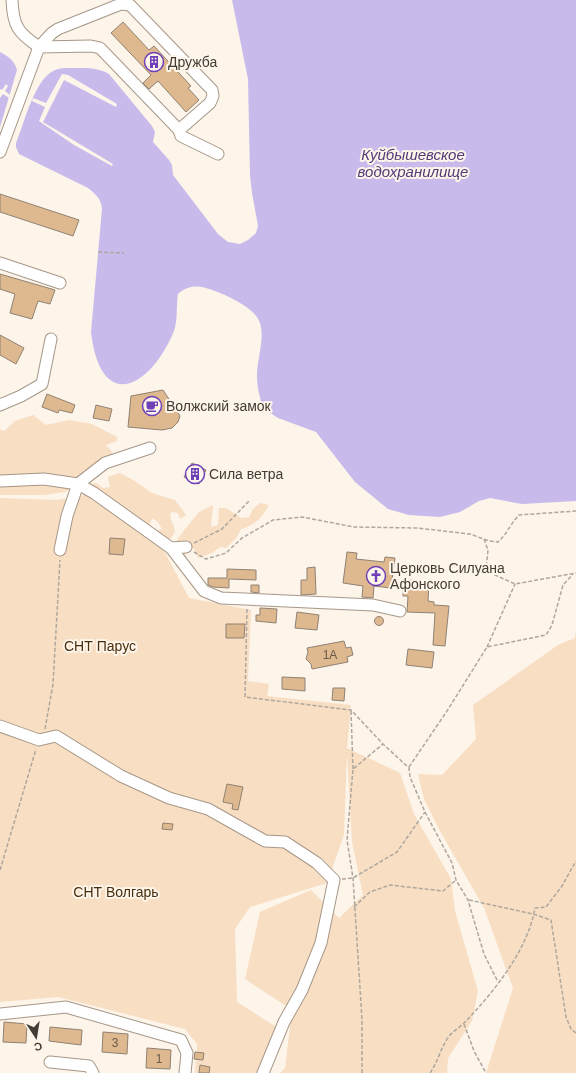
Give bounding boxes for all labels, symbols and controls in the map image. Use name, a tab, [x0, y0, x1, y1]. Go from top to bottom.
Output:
building icon: Дружба	[143, 51, 165, 73]
place label: Дружба	[168, 54, 217, 70]
water label: Куйбышевское водохранилище	[358, 146, 468, 180]
cafe icon: Волжский замок	[141, 395, 163, 417]
place label: Волжский замок	[166, 398, 272, 414]
building icon: Сила ветра	[184, 463, 206, 485]
place label: Сила ветра	[209, 466, 284, 482]
place label: Церковь Силуана Афонского	[390, 560, 505, 592]
church icon: Церковь Силуана Афонского	[365, 565, 387, 587]
park label: СНТ Парус	[64, 638, 136, 654]
house number: 1А	[323, 648, 337, 662]
park label: СНТ Волгарь	[73, 884, 159, 900]
north arrow	[16, 1017, 56, 1057]
house number: 3	[112, 1036, 119, 1050]
text: С	[33, 1040, 43, 1053]
house number: 1	[156, 1052, 163, 1066]

